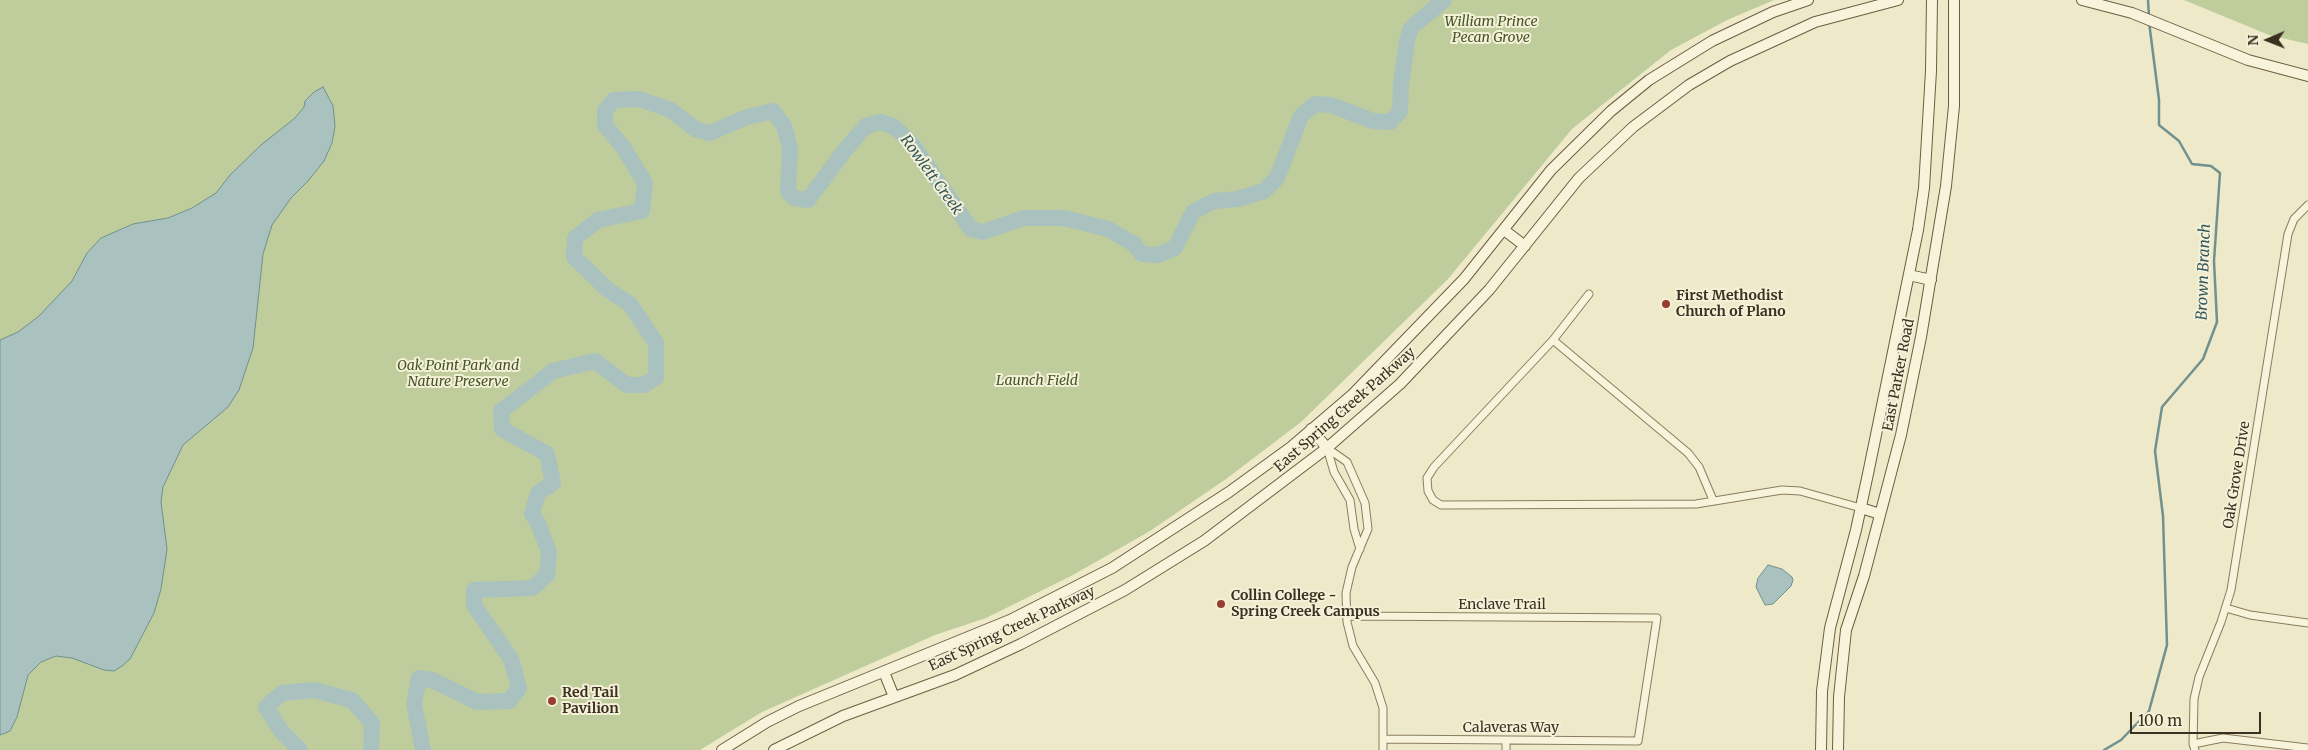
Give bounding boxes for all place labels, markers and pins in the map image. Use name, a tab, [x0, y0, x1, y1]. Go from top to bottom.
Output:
place label: First Methodist Church of Plano	[1676, 288, 1786, 321]
marker: First Methodist Church of Plano	[1660, 298, 1672, 310]
place label: Collin College - Spring Creek Campus	[1231, 588, 1380, 620]
marker: Collin College - Spring Creek Campus	[1215, 598, 1227, 610]
place label: Red Tail Pavilion	[562, 685, 619, 718]
marker: Red Tail Pavilion	[546, 695, 558, 707]

